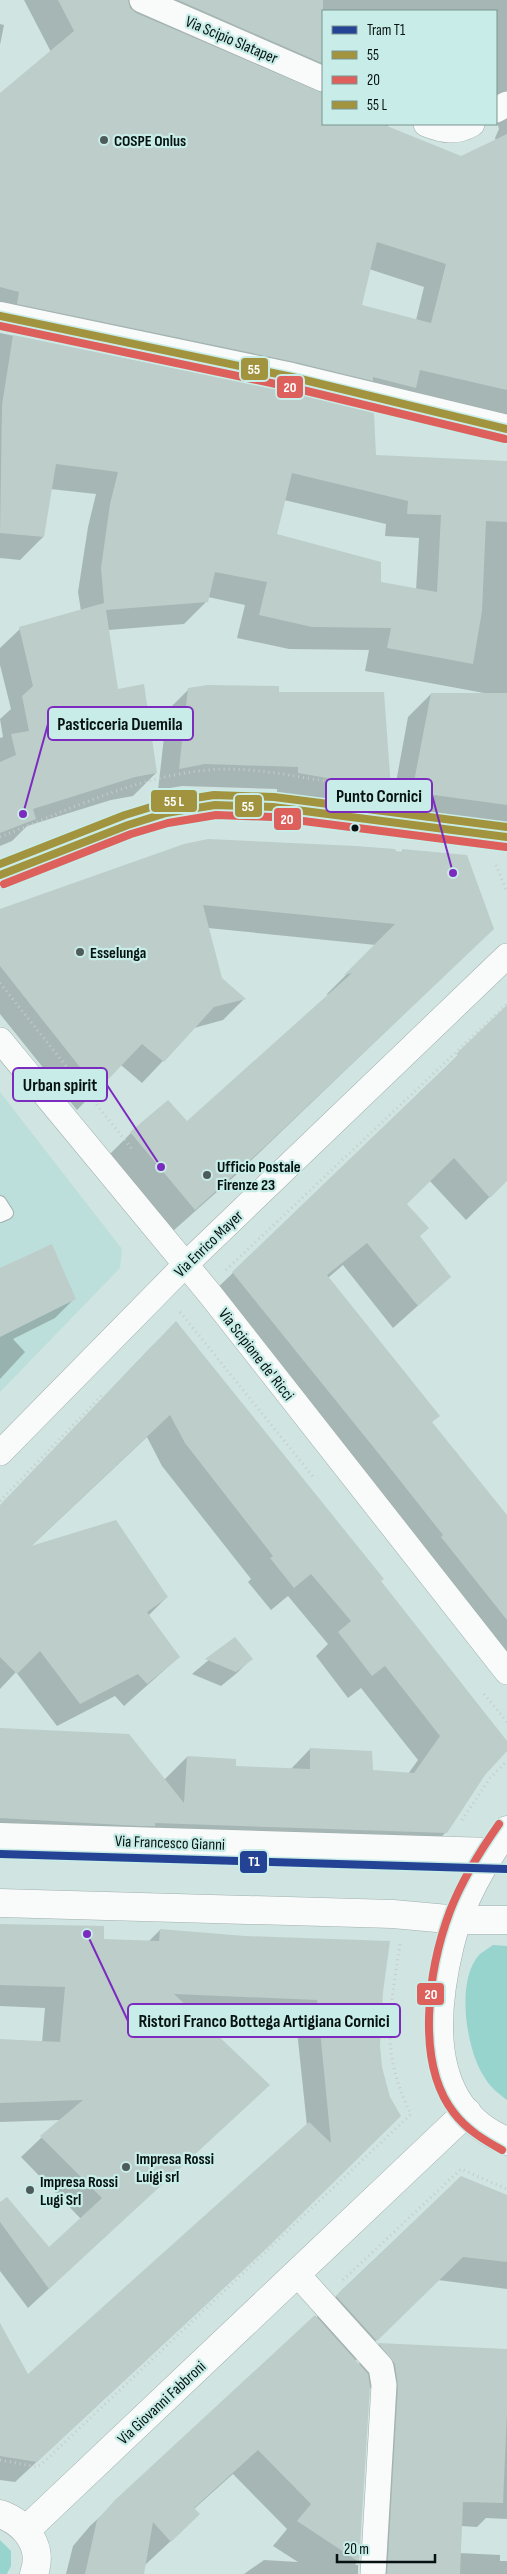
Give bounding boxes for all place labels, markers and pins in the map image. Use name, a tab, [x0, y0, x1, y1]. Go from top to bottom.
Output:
place label: COSPE Onlus	[114, 132, 186, 151]
marker: COSPE Onlus	[98, 134, 110, 146]
callout: Pasticceria Duemila	[48, 707, 193, 740]
callout: Punto Cornici	[326, 779, 432, 812]
unlabelled marker	[350, 823, 360, 833]
place label: Esselunga	[90, 944, 146, 963]
marker: Esselunga	[74, 946, 86, 958]
callout: Urban spirit	[13, 1068, 107, 1101]
place label: Ufficio Postale Firenze 23	[217, 1158, 301, 1195]
marker: Ufficio Postale Firenze 23	[201, 1169, 213, 1181]
callout: Ristori Franco Bottega Artigiana Cornici	[128, 2004, 400, 2037]
place label: Impresa Rossi Luigi srl	[136, 2150, 214, 2187]
marker: Impresa Rossi Luigi srl	[120, 2161, 132, 2173]
place label: Impresa Rossi Lugi Srl	[40, 2173, 118, 2210]
marker: Impresa Rossi Lugi Srl	[24, 2184, 36, 2196]

